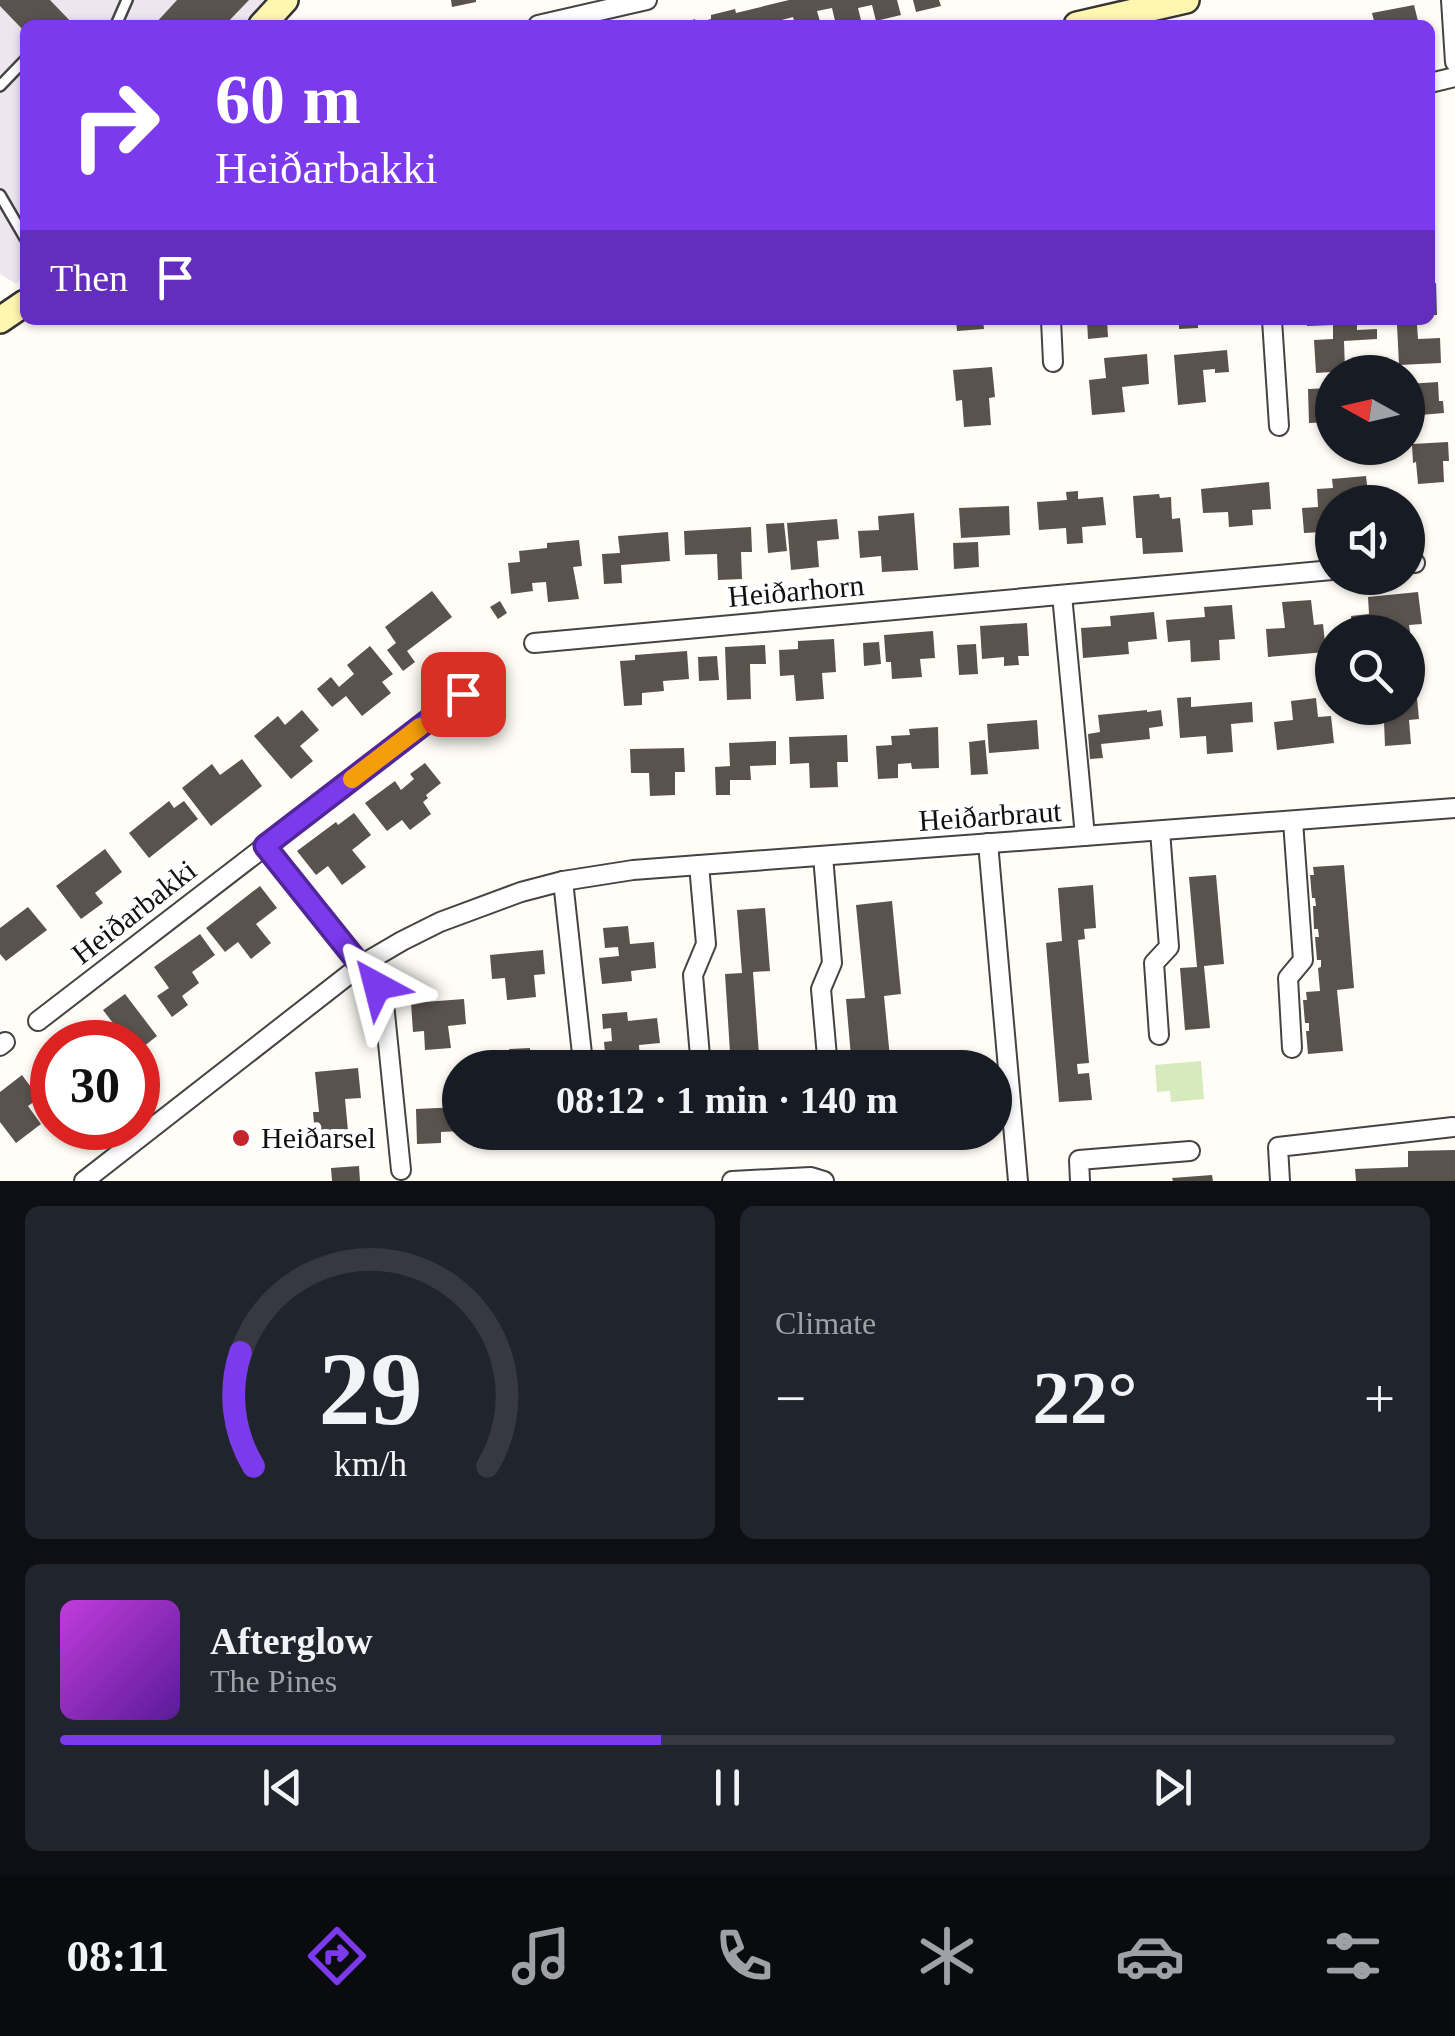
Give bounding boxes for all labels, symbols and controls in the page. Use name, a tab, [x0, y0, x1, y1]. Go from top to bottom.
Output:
icon: right	[50, 60, 180, 190]
text: 60 m	[215, 61, 361, 138]
text: Heiðarbakki	[215, 143, 437, 193]
icon: arrive	[148, 250, 203, 305]
text: Then	[50, 257, 128, 299]
north arrow	[1315, 355, 1425, 465]
map controls	[1315, 355, 1425, 725]
button: sound	[1315, 485, 1425, 595]
street label: Heiðarhorn	[726, 568, 865, 613]
button: search	[1315, 615, 1425, 725]
pin	[421, 652, 506, 737]
icon: arrive	[436, 667, 491, 722]
street label: Heiðarbraut	[917, 794, 1063, 837]
street label: Heiðarbakki	[65, 853, 202, 970]
position arrow	[325, 934, 429, 1038]
speed limit sign: 30	[30, 1020, 160, 1150]
text: 08:12 · 1 min · 140 m	[556, 1079, 898, 1121]
place label: Heiðarsel	[261, 1121, 376, 1154]
marker: Heiðarsel	[230, 1127, 252, 1149]
text: Climate	[775, 1305, 876, 1341]
text: 29	[318, 1331, 422, 1446]
text: 22°	[1033, 1356, 1138, 1439]
text: −	[775, 1368, 806, 1429]
text: +	[1364, 1368, 1395, 1429]
text: km/h	[333, 1444, 407, 1484]
text: Afterglow	[210, 1620, 372, 1662]
text: The Pines	[210, 1663, 337, 1699]
icon: previous	[255, 1760, 310, 1815]
icon: pause	[700, 1760, 755, 1815]
icon: next	[1145, 1760, 1200, 1815]
icon: directions	[302, 1921, 372, 1991]
icon: music	[506, 1921, 576, 1991]
icon: phone	[709, 1921, 779, 1991]
icon: climate	[912, 1921, 982, 1991]
icon: car	[1115, 1921, 1185, 1991]
icon: filters	[1318, 1921, 1388, 1991]
text: 08:11	[67, 1931, 169, 1981]

